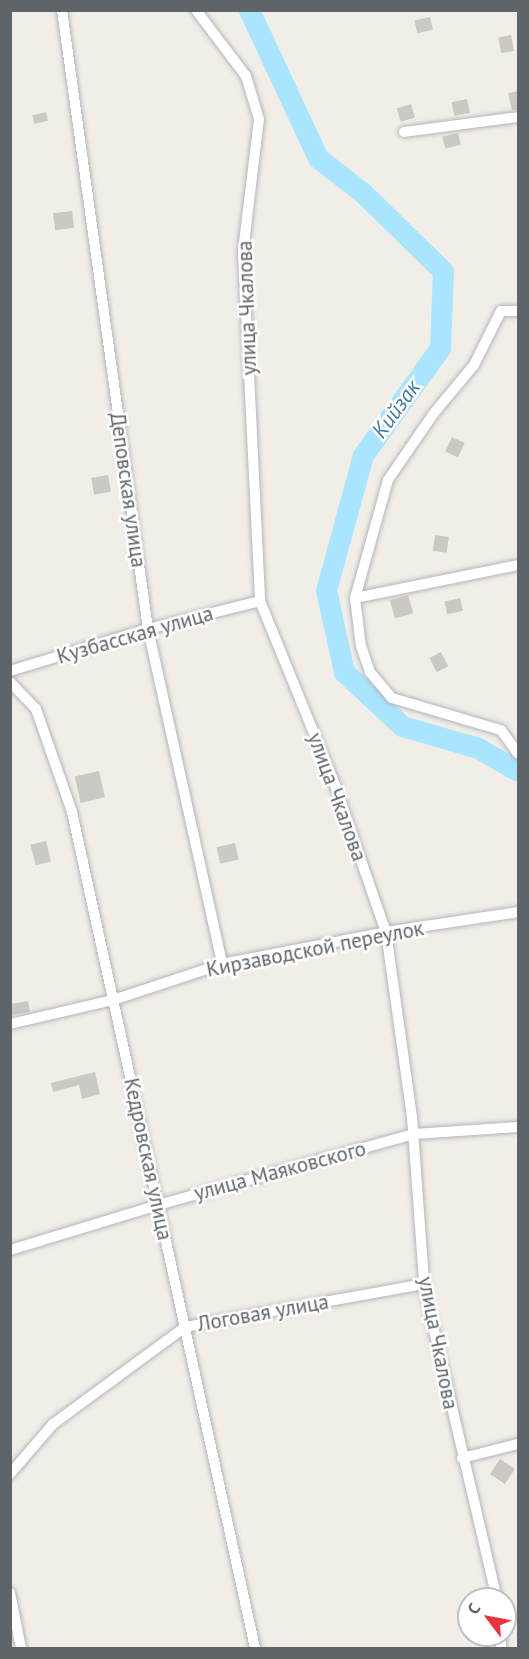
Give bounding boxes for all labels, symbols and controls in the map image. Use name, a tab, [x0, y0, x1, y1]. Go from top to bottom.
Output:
street label: улица Чкалова	[232, 240, 262, 376]
water label: Кийзак	[366, 375, 426, 443]
street label: Деповская улица	[105, 411, 151, 569]
street label: Кузбасская улица	[54, 601, 216, 669]
street label: улица Чкалова	[302, 729, 372, 865]
street label: Кирзаводской переулок	[204, 916, 426, 982]
street label: Кедровская улица	[119, 1076, 177, 1242]
street label: улица Маяковского	[191, 1136, 369, 1206]
street label: улица Чкалова	[413, 1274, 463, 1412]
street label: Логовая улица	[195, 1289, 331, 1337]
north arrow	[457, 1587, 517, 1647]
text: С	[463, 1599, 484, 1618]

